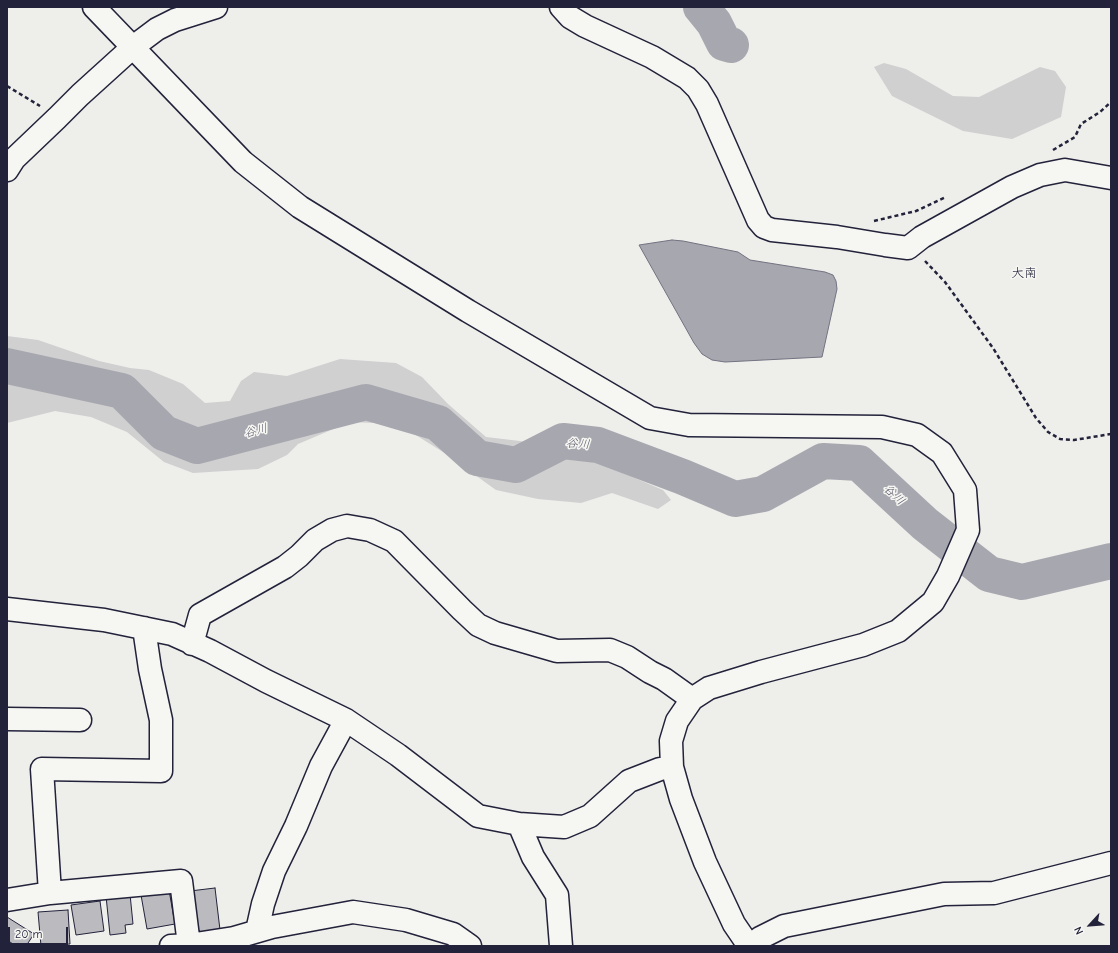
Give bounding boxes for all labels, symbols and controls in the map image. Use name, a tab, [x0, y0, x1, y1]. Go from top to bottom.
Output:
district label: 大南	[1011, 265, 1037, 281]
water label: 谷川	[243, 421, 269, 441]
water label: 谷川	[566, 436, 590, 452]
water label: 谷川	[880, 482, 908, 508]
north arrow	[1070, 905, 1110, 945]
scale bar	[10, 919, 70, 945]
text: N	[1071, 924, 1086, 937]
text: 20 m	[15, 927, 43, 941]

